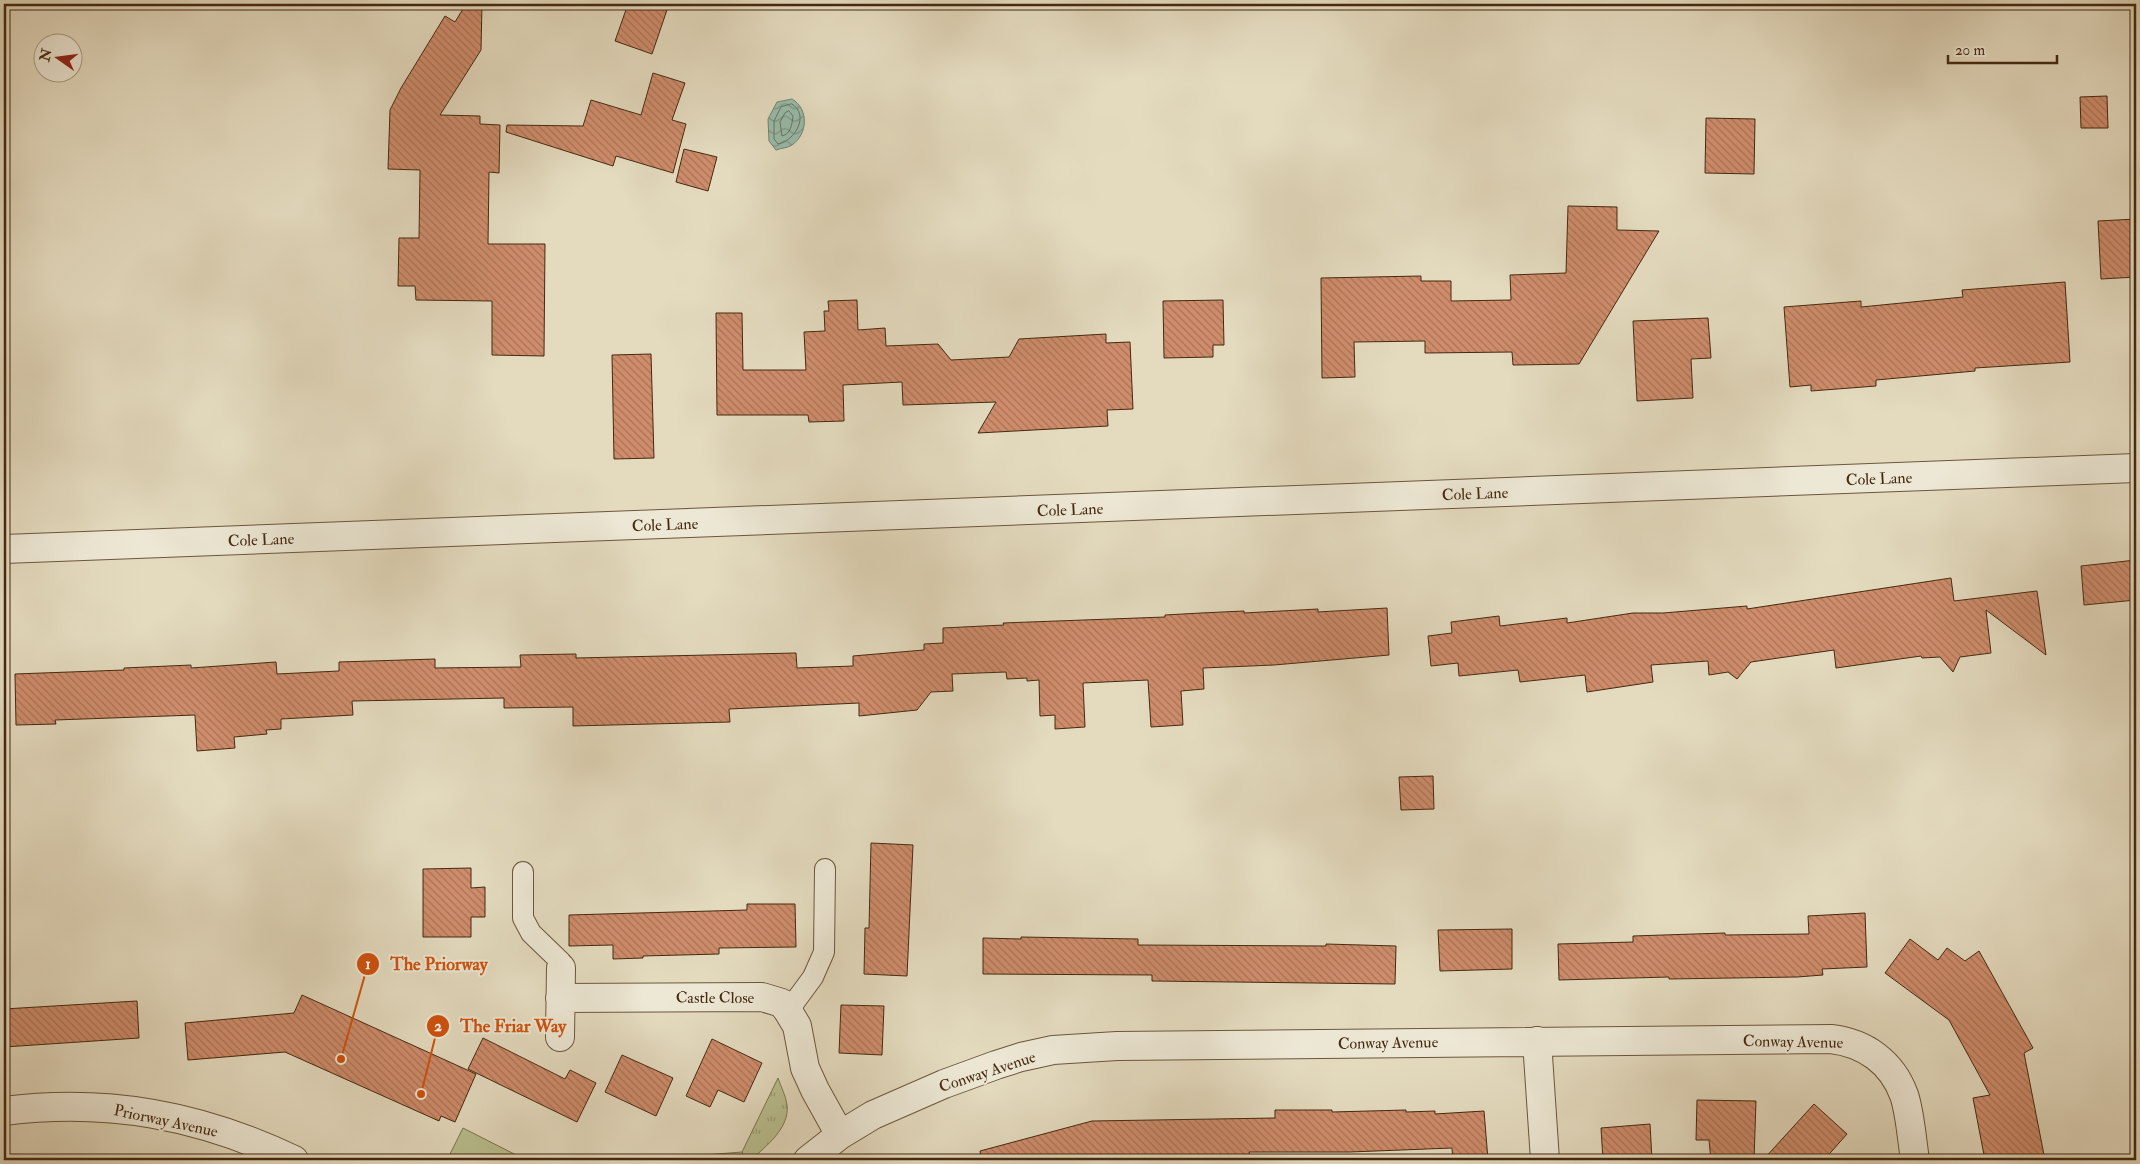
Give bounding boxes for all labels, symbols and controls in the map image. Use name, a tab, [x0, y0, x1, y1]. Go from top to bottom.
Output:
north arrow	[32, 32, 82, 82]
scale bar	[1948, 32, 2056, 64]
text: 20 m	[1955, 41, 1985, 60]
text: N	[36, 46, 56, 64]
street label: Cole Lane	[1845, 468, 1913, 490]
street label: Cole Lane	[1441, 483, 1509, 505]
street label: Cole Lane	[1036, 499, 1104, 521]
street label: Cole Lane	[631, 514, 699, 536]
street label: Cole Lane	[227, 529, 295, 551]
callout: The Priorway	[355, 947, 498, 980]
text: The Priorway	[389, 953, 489, 976]
text: 1	[365, 955, 371, 974]
street label: Castle Close	[676, 988, 755, 1008]
callout: The Friar Way	[425, 1010, 576, 1043]
text: The Friar Way	[459, 1015, 567, 1038]
text: 2	[434, 1017, 442, 1036]
street label: Conway Avenue	[1743, 1031, 1844, 1053]
street label: Conway Avenue	[1338, 1032, 1439, 1054]
street label: Conway Avenue	[936, 1047, 1038, 1097]
street label: Priorway Avenue	[112, 1100, 220, 1142]

